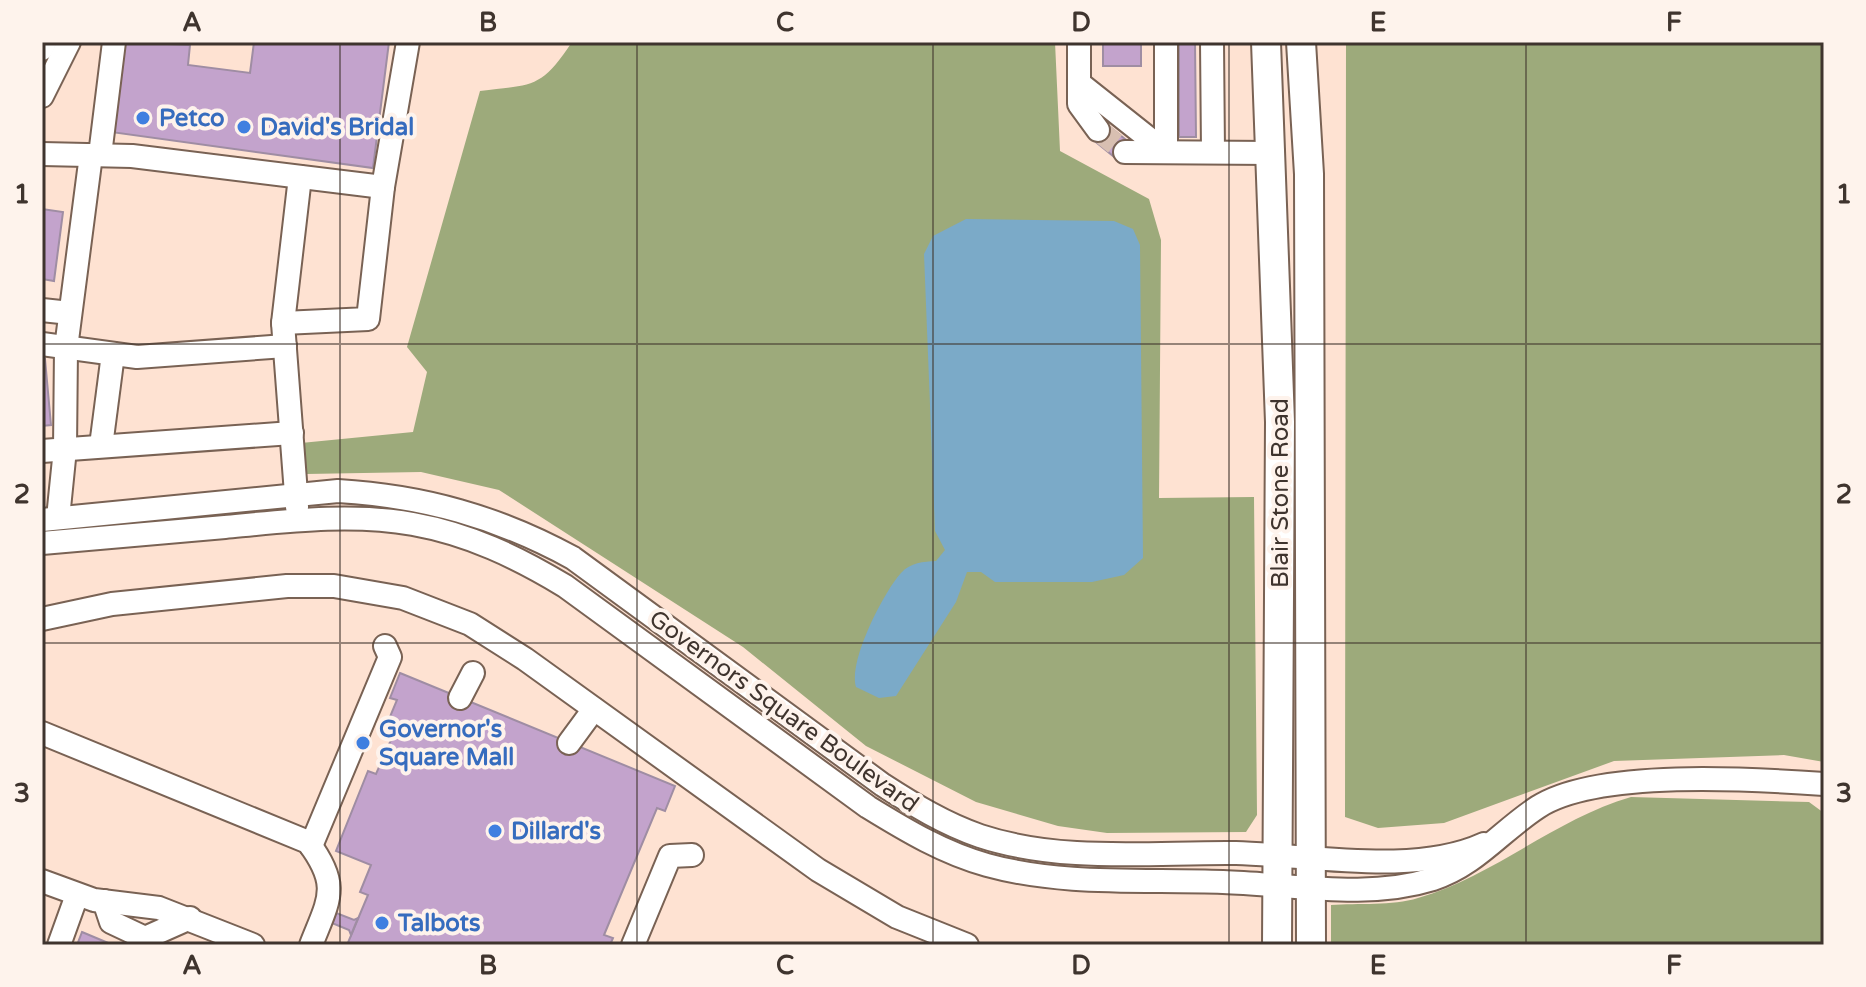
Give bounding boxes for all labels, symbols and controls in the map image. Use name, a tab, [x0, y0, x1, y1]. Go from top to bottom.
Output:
text: A	[182, 7, 202, 38]
text: B	[479, 7, 497, 38]
text: C	[776, 7, 794, 38]
text: D	[1071, 7, 1091, 38]
text: E	[1370, 7, 1386, 38]
text: F	[1666, 7, 1682, 38]
place label: Petco	[159, 104, 225, 133]
marker: Petco	[134, 109, 152, 127]
place label: David's Bridal	[260, 113, 414, 142]
marker: David's Bridal	[235, 118, 253, 136]
text: 1	[14, 179, 30, 210]
text: 1	[1836, 179, 1852, 210]
street label: Blair Stone Road	[1266, 398, 1295, 588]
text: 2	[14, 479, 30, 510]
text: 2	[1836, 479, 1852, 510]
street label: Governors Square Boulevard	[643, 604, 924, 819]
place label: Governor's Square Mall	[379, 715, 514, 772]
marker: Governor's Square Mall	[354, 734, 372, 752]
text: 3	[14, 778, 30, 809]
text: 3	[1836, 778, 1852, 809]
place label: Dillard's	[511, 817, 601, 846]
marker: Dillard's	[486, 822, 504, 840]
place label: Talbots	[397, 909, 481, 938]
marker: Talbots	[373, 914, 391, 932]
text: A	[182, 950, 202, 981]
text: B	[479, 950, 497, 981]
text: C	[776, 950, 794, 981]
text: D	[1071, 950, 1091, 981]
text: E	[1370, 950, 1386, 981]
text: F	[1666, 950, 1682, 981]

